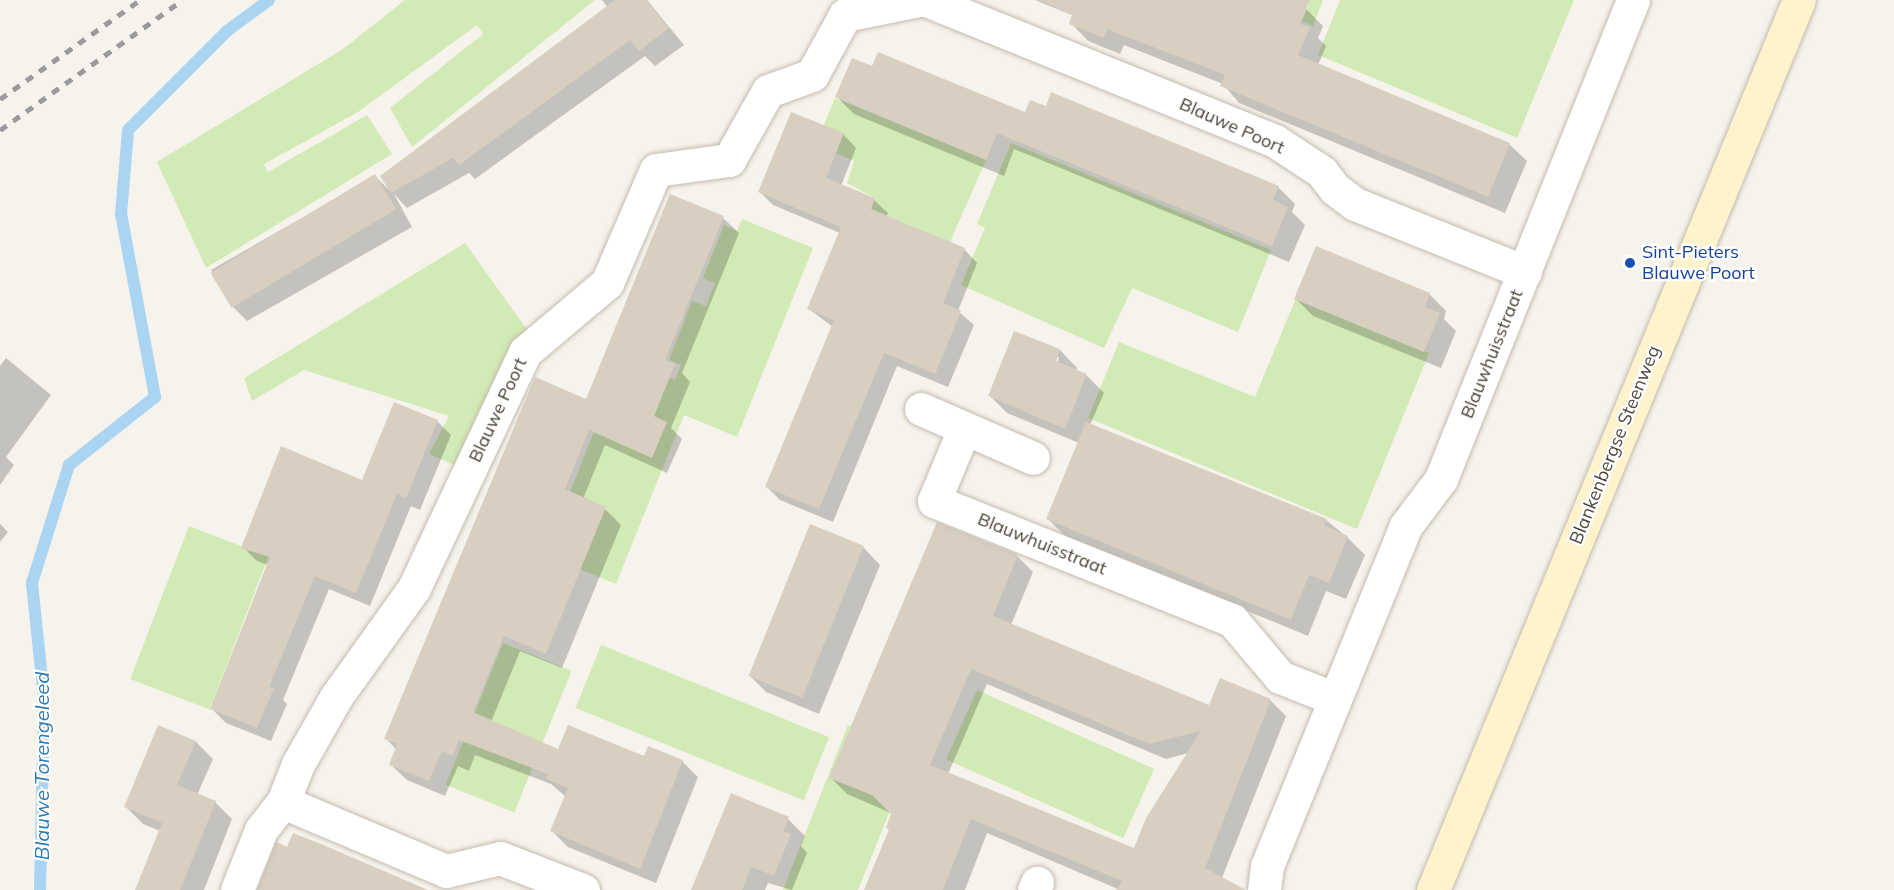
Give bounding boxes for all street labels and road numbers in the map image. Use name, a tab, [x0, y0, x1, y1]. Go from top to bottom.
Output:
street label: Blauwe Poort	[1176, 93, 1288, 159]
street label: Blauwhuisstraat	[1456, 286, 1528, 422]
street label: Blankenbergse Steenweg	[1565, 343, 1665, 547]
street label: Blauwe Poort	[464, 354, 532, 466]
street label: Blauwhuisstraat	[974, 508, 1110, 580]

